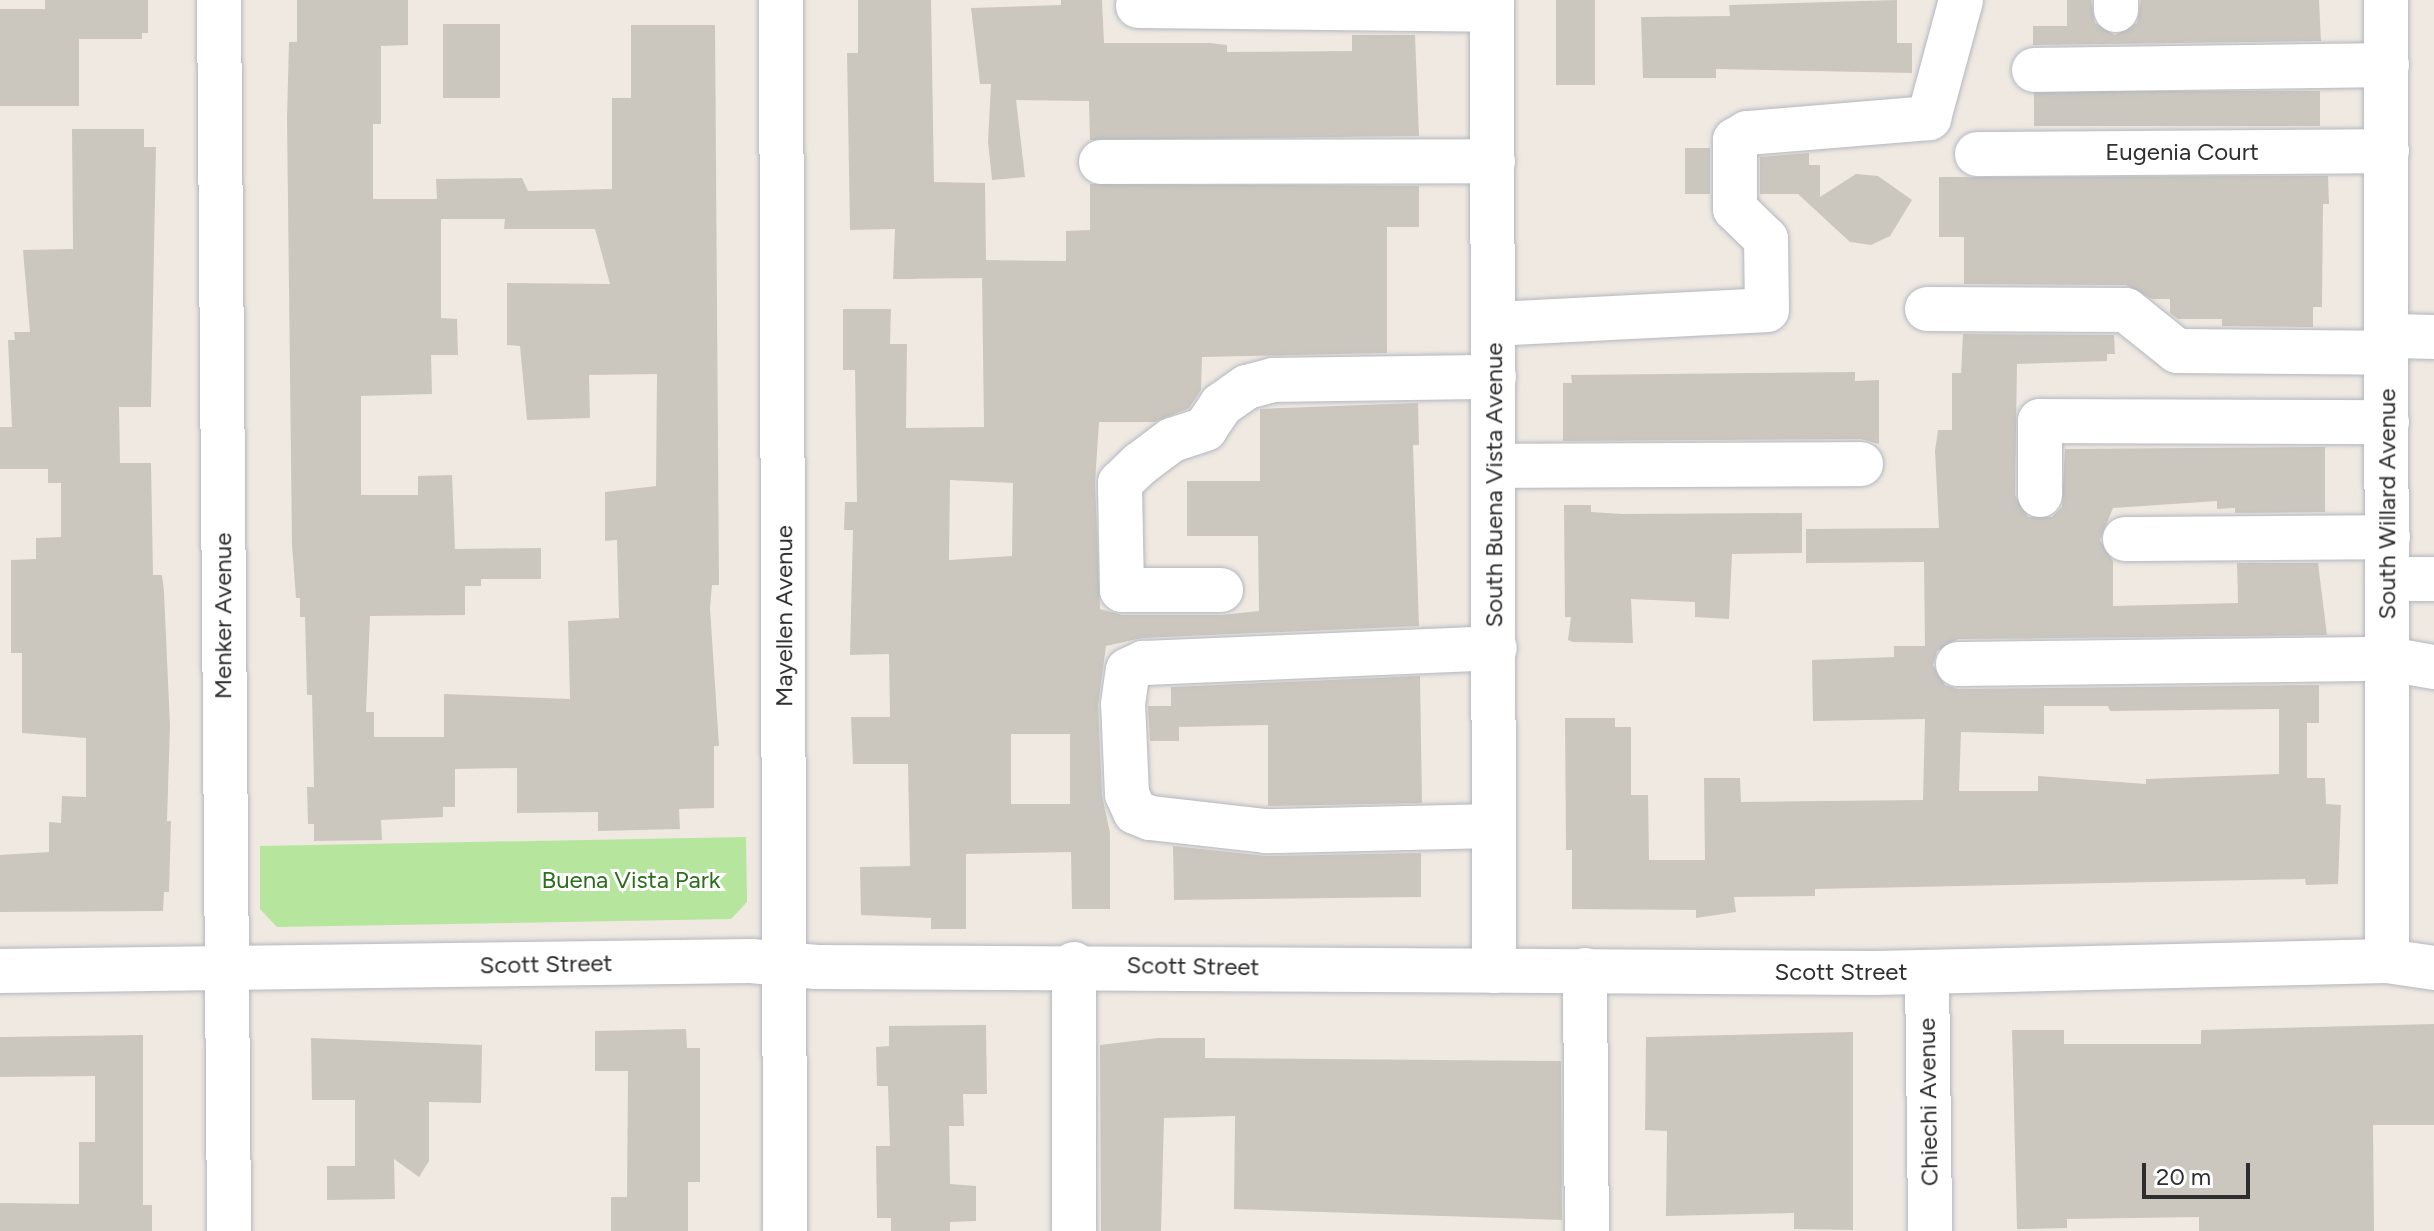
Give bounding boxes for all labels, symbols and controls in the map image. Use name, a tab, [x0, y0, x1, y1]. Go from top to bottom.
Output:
street label: Eugenia Court	[2105, 138, 2259, 166]
street label: South Buena Vista Avenue	[1480, 343, 1508, 627]
street label: South Willard Avenue	[2373, 388, 2401, 620]
street label: Mayellen Avenue	[770, 525, 798, 707]
street label: Menker Avenue	[209, 533, 237, 699]
park label: Buena Vista Park	[542, 866, 720, 894]
street label: Scott Street	[479, 948, 613, 980]
street label: Scott Street	[1126, 950, 1260, 982]
street label: Scott Street	[1775, 958, 1907, 986]
street label: Chiechi Avenue	[1912, 1018, 1944, 1186]
scale bar	[2146, 1147, 2254, 1197]
text: 20 m	[2156, 1162, 2211, 1191]

